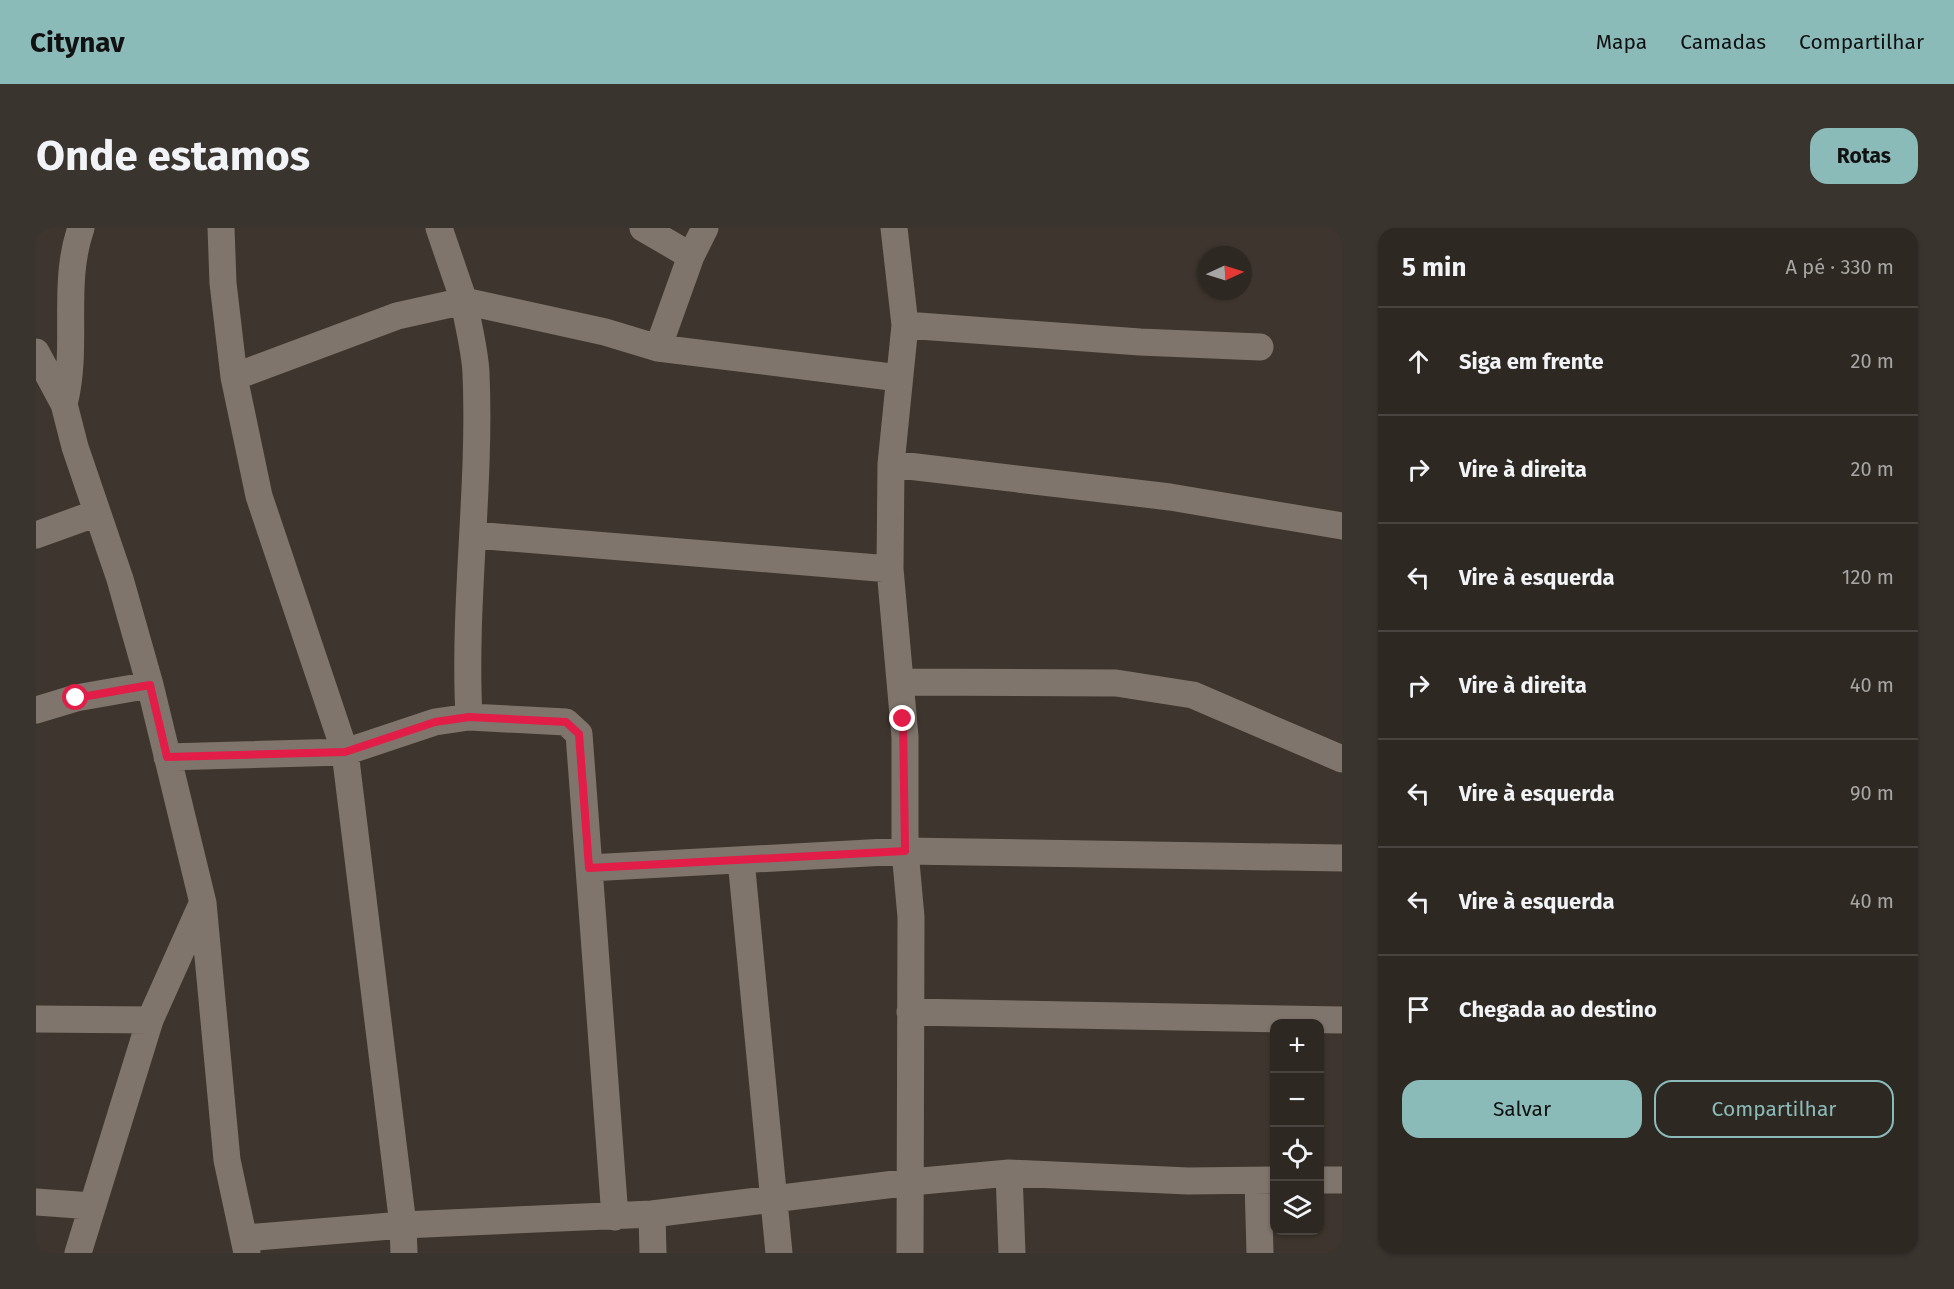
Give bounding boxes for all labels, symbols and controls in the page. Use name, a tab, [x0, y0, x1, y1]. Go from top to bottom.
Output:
text: Citynav	[30, 26, 125, 59]
text: Mapa	[1596, 29, 1647, 55]
text: Camadas	[1680, 29, 1766, 55]
text: Compartilhar	[1799, 29, 1924, 55]
button: Rotas	[1810, 128, 1918, 184]
text: Onde estamos	[36, 131, 310, 181]
north arrow	[1198, 246, 1252, 300]
text: 5 min	[1402, 252, 1466, 283]
text: A pé · 330 m	[1786, 255, 1894, 279]
icon: ahead	[1402, 345, 1435, 378]
text: Siga em frente	[1459, 348, 1604, 375]
text: 20 m	[1851, 349, 1894, 373]
icon: right	[1402, 453, 1435, 486]
text: Vire à direita	[1459, 456, 1587, 483]
text: 20 m	[1851, 457, 1894, 481]
icon: left	[1402, 561, 1435, 594]
text: Vire à esquerda	[1459, 564, 1615, 591]
text: 120 m	[1842, 565, 1894, 589]
icon: right	[1402, 669, 1435, 702]
text: Vire à direita	[1459, 672, 1587, 699]
text: 40 m	[1850, 673, 1894, 697]
route start	[62, 684, 88, 710]
route end	[889, 705, 915, 731]
icon: left	[1402, 777, 1435, 810]
text: Vire à esquerda	[1459, 780, 1615, 807]
text: 90 m	[1850, 781, 1894, 805]
icon: left	[1402, 885, 1435, 918]
text: Vire à esquerda	[1459, 888, 1615, 915]
text: 40 m	[1850, 889, 1894, 913]
icon: arrive	[1402, 993, 1435, 1026]
text: Chegada ao destino	[1459, 996, 1657, 1023]
map controls	[1270, 1019, 1324, 1235]
button: +	[1270, 1019, 1324, 1073]
button: −	[1270, 1073, 1324, 1127]
button: Salvar	[1402, 1080, 1642, 1138]
button: Compartilhar	[1654, 1080, 1894, 1138]
button: locate	[1270, 1127, 1324, 1181]
button: layers	[1270, 1181, 1324, 1235]

